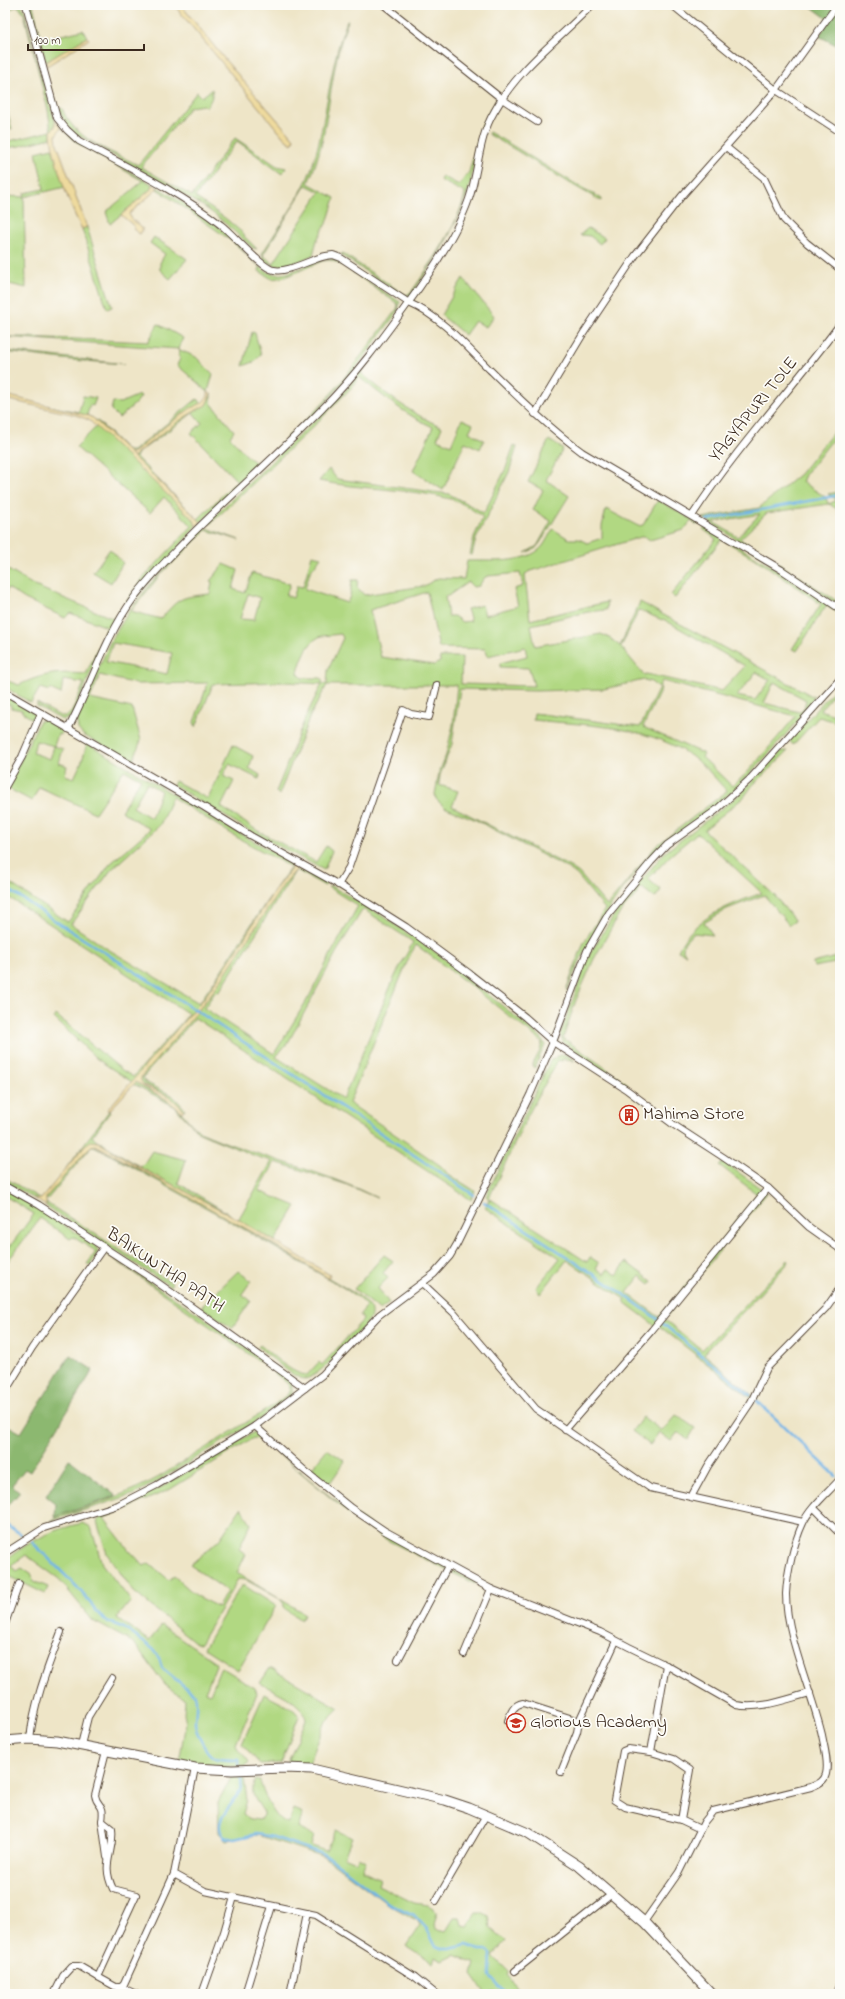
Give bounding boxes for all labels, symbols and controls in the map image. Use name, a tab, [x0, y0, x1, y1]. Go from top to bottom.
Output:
scale bar	[28, 26, 144, 52]
text: 100 m	[34, 32, 61, 50]
street label: YAGYAPURI TOLE	[703, 352, 805, 468]
place label: Mahima Store	[643, 1102, 745, 1128]
building icon: Mahima Store	[618, 1104, 640, 1126]
street label: BAIKUNTHA PATH	[100, 1221, 229, 1320]
place label: Glorious Academy	[530, 1710, 667, 1736]
school or university icon: Glorious Academy	[505, 1712, 527, 1734]

